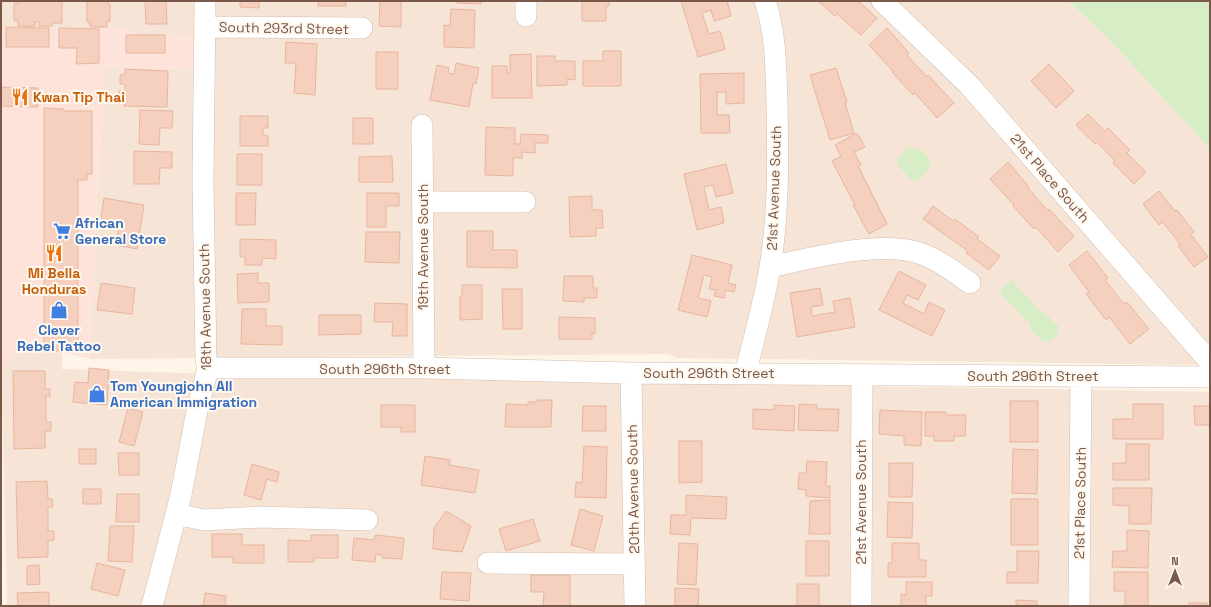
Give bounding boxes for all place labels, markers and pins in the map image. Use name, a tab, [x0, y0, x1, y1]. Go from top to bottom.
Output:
restaurant icon: Kwan Tip Thai	[10, 87, 30, 107]
place label: Kwan Tip Thai	[33, 88, 125, 106]
place label: African General Store	[75, 214, 166, 248]
supermarket icon: African General Store	[52, 221, 72, 241]
restaurant icon: Mi Bella Honduras	[44, 243, 64, 263]
place label: Mi Bella Honduras	[22, 264, 86, 298]
shop icon: Clever Rebel Tattoo	[49, 300, 69, 320]
place label: Clever Rebel Tattoo	[17, 321, 101, 355]
place label: Tom Youngjohn All American Immigration	[110, 377, 257, 411]
shop icon: Tom Youngjohn All American Immigration	[87, 384, 107, 404]

